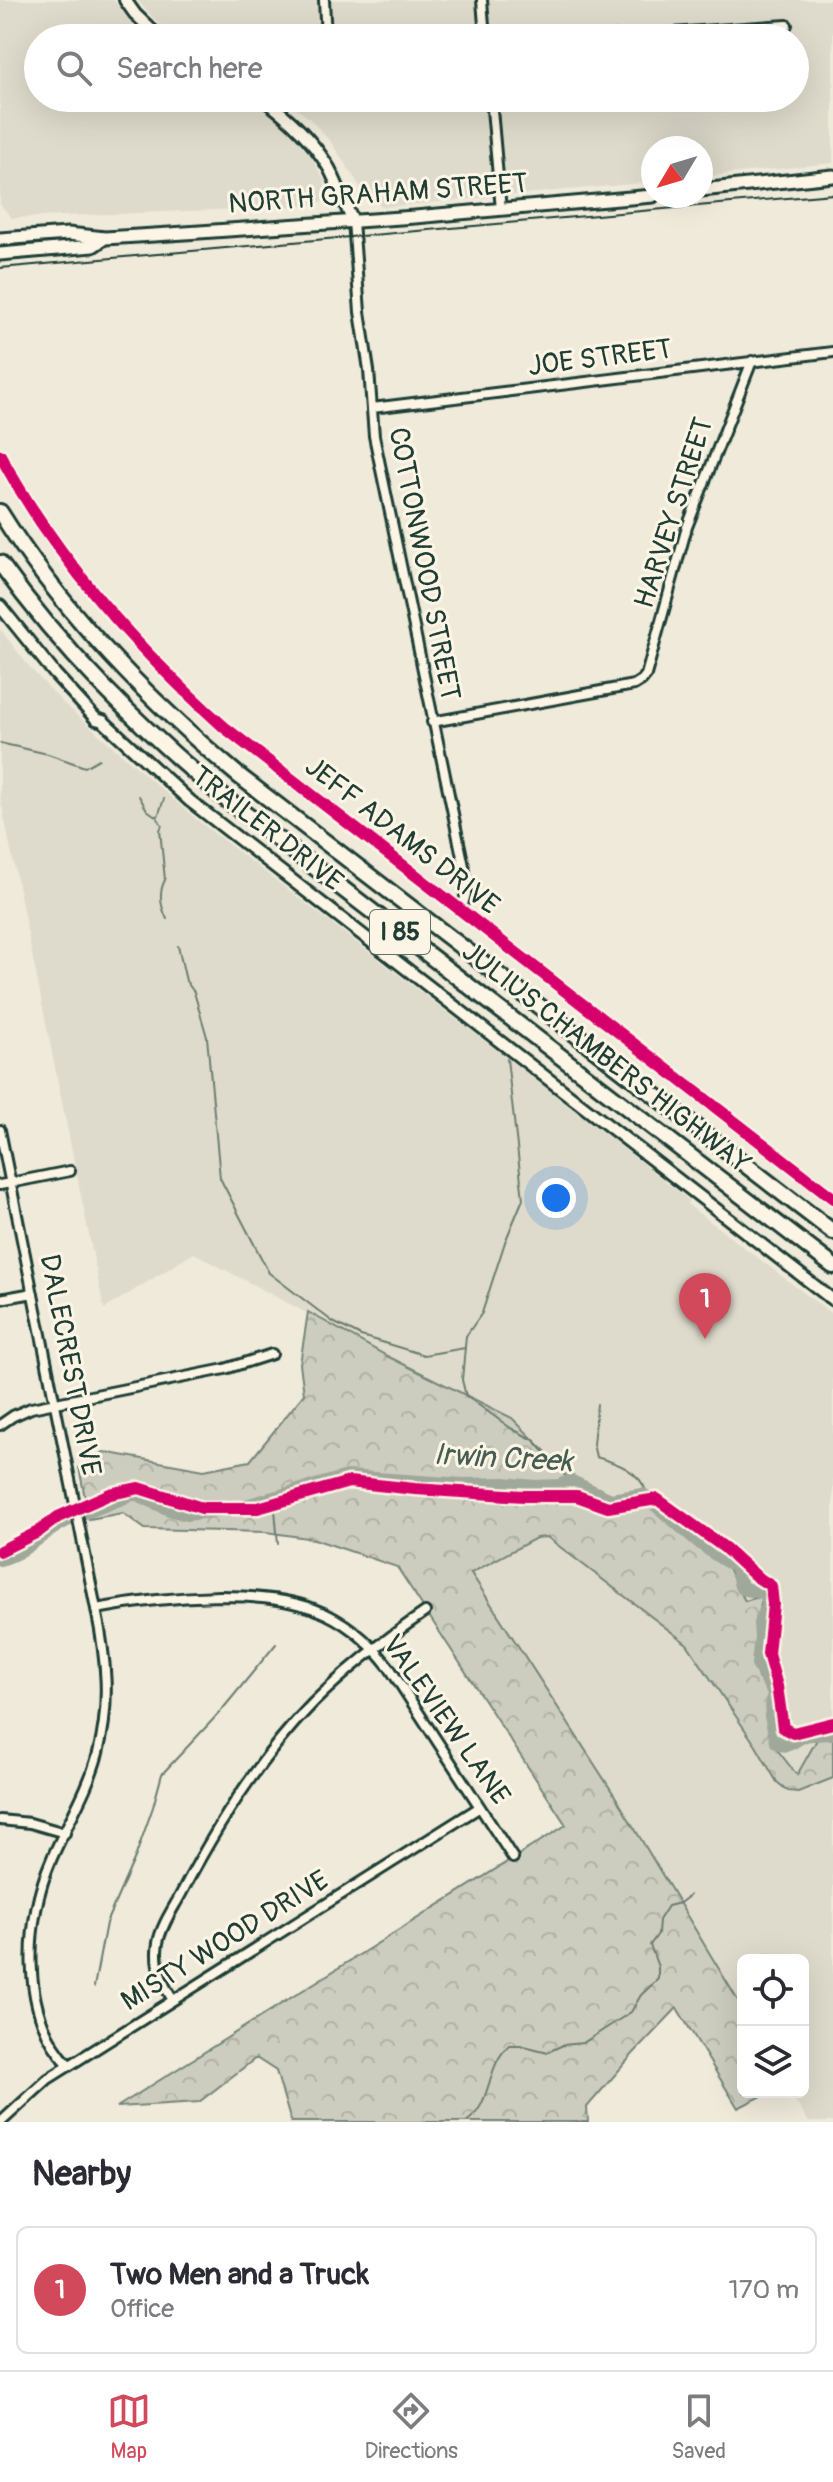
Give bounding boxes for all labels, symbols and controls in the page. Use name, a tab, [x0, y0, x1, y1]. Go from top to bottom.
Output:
search box	[24, 24, 809, 112]
icon: search	[52, 46, 96, 90]
text: Search here	[116, 50, 263, 87]
north arrow	[641, 136, 713, 208]
street label: NORTH GRAHAM STREET	[227, 166, 529, 222]
street label: JOE STREET	[526, 332, 674, 384]
street label: HARVEY STREET	[627, 413, 721, 613]
street label: COTTONWOOD STREET	[380, 424, 468, 704]
street label: JEFF ADAMS DRIVE	[298, 749, 506, 923]
street label: TRAILER DRIVE	[184, 759, 350, 899]
road number: I 85	[370, 910, 430, 954]
street label: JULIUS CHAMBERS HIGHWAY	[455, 934, 757, 1182]
your location	[536, 1178, 576, 1218]
street label: DALECREST DRIVE	[31, 1251, 109, 1479]
pin: 1	[679, 1273, 731, 1339]
water label: Irwin Creek	[433, 1436, 576, 1480]
street label: VALEVIEW LANE	[374, 1628, 518, 1812]
street label: MISTY WOOD DRIVE	[115, 1863, 335, 2019]
map controls	[737, 1954, 809, 2098]
button: locate	[737, 1954, 809, 2026]
button: layers	[737, 2026, 809, 2098]
text: Nearby	[32, 2153, 131, 2196]
text: Two Men and a Truck	[110, 2256, 369, 2293]
text: 1	[55, 2274, 65, 2306]
text: 170 m	[729, 2274, 799, 2306]
text: Office	[110, 2293, 174, 2325]
tab: Map	[107, 2389, 151, 2465]
tab: Directions	[365, 2389, 458, 2465]
tab: Saved	[672, 2389, 726, 2465]

